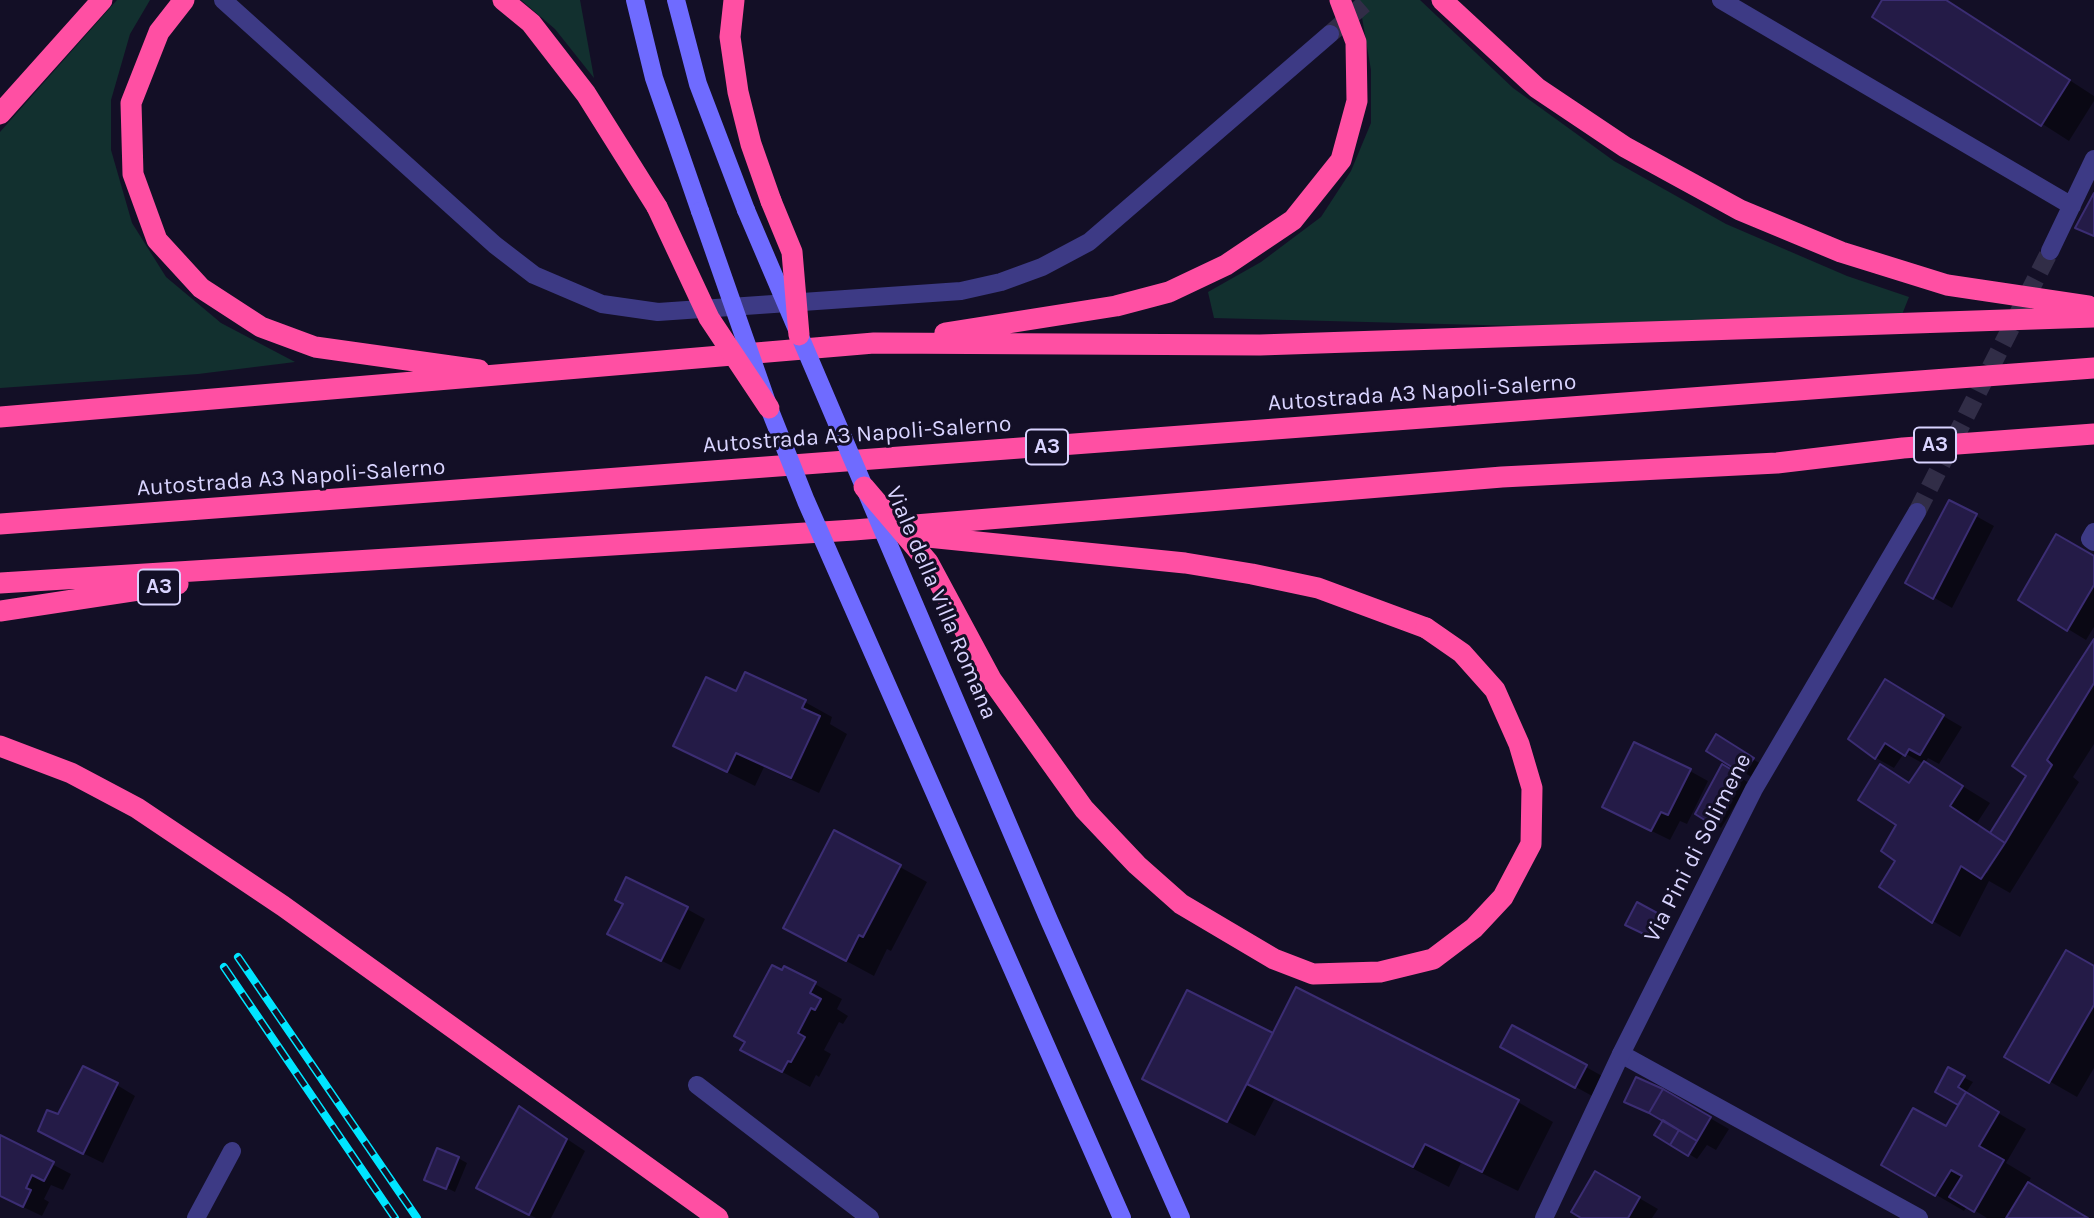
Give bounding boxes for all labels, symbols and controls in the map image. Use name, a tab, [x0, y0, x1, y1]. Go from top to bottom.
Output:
street label: Autostrada A3 Napoli-Salerno	[1267, 368, 1577, 418]
street label: Autostrada A3 Napoli-Salerno	[702, 410, 1012, 460]
road number: A3	[1914, 428, 1956, 462]
road number: A3	[1026, 430, 1068, 464]
street label: Autostrada A3 Napoli-Salerno	[136, 453, 446, 503]
street label: Viale della Villa Romana	[879, 482, 1003, 724]
road number: A3	[138, 570, 180, 604]
street label: Via Pini di Solimene	[1638, 749, 1758, 947]

